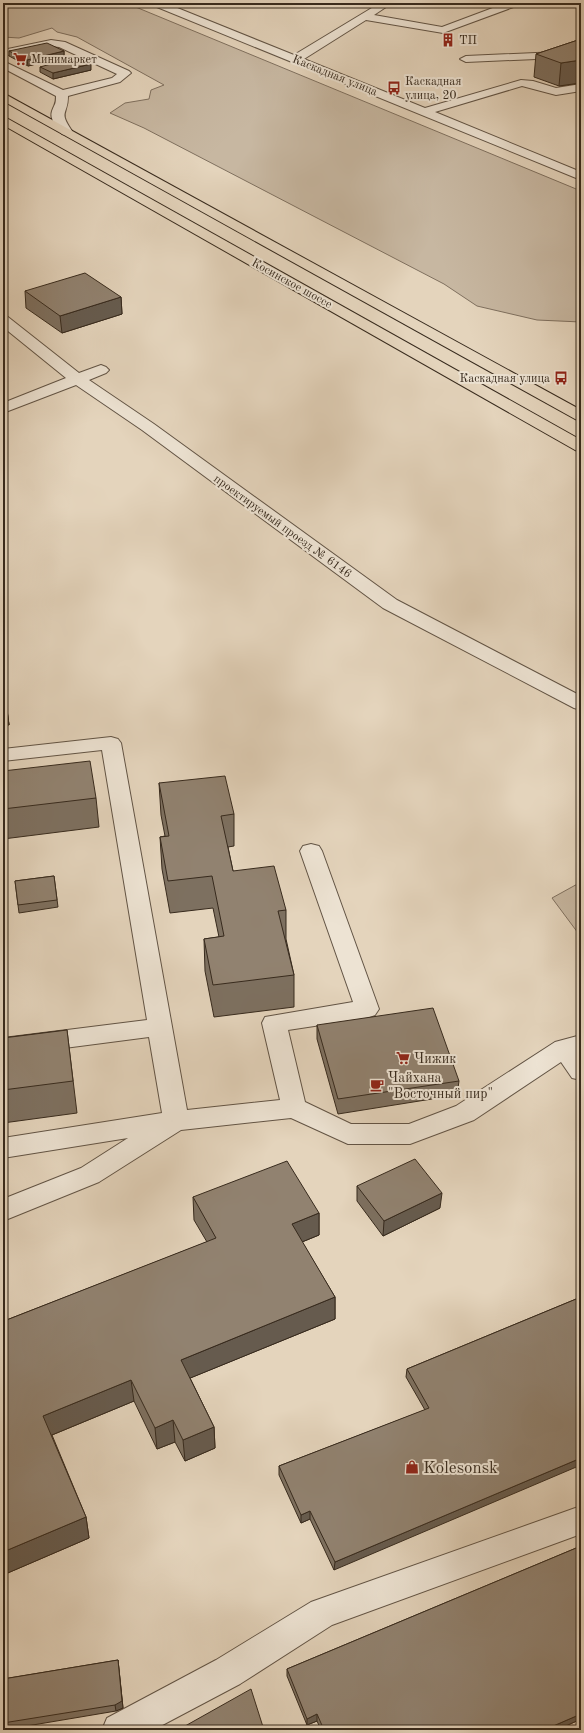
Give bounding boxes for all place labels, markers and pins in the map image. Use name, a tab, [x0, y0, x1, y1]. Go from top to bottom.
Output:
building icon: ТП	[440, 32, 456, 48]
place label: ТП	[459, 35, 477, 47]
supermarket icon: Минимаркет	[12, 51, 28, 67]
place label: Минимаркет	[31, 54, 97, 66]
place label: Каскадная улица, 20	[405, 76, 461, 102]
bus stop icon: Каскадная улица, 20	[386, 80, 402, 96]
bus stop icon: Каскадная улица	[553, 370, 569, 386]
place label: Каскадная улица	[459, 373, 550, 385]
supermarket icon: Чижик	[395, 1050, 411, 1066]
place label: Чижик	[414, 1052, 456, 1066]
place label: Чайхана "Восточный пир"	[388, 1071, 493, 1101]
cafe icon: Чайхана "Восточный пир"	[369, 1077, 385, 1093]
shop icon: Kolesonsk	[404, 1459, 420, 1475]
place label: Kolesonsk	[423, 1460, 498, 1477]

